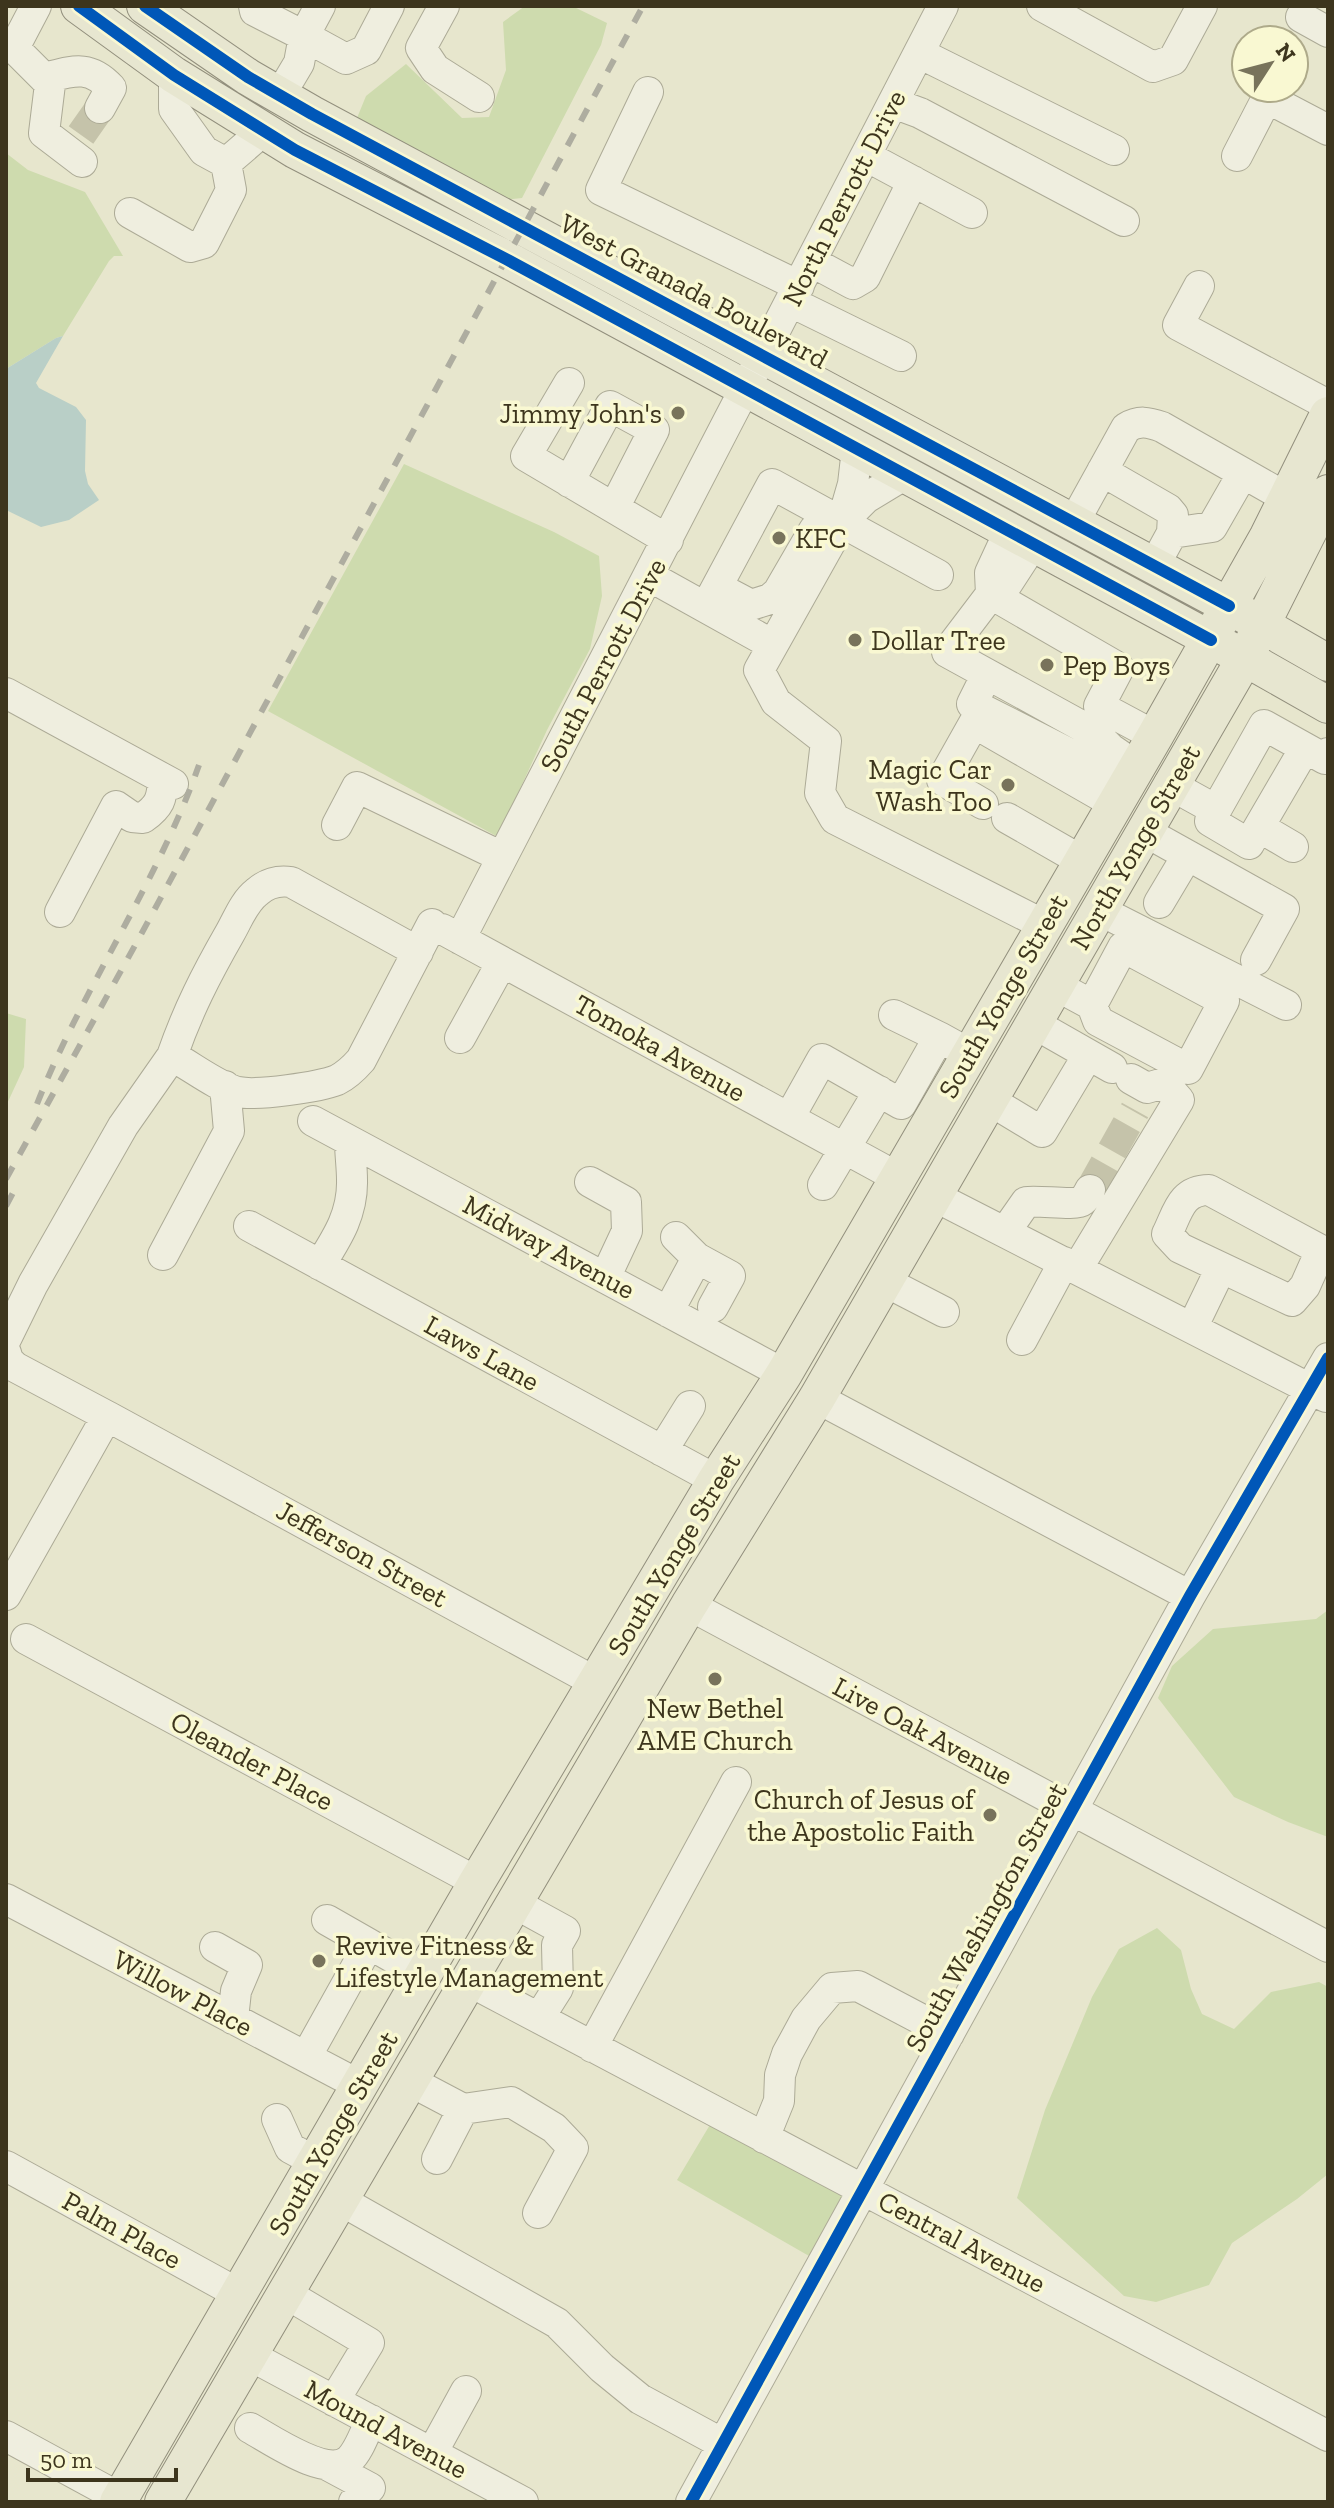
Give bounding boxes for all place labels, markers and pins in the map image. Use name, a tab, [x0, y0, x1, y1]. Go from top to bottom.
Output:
place label: Jimmy John's	[499, 397, 662, 430]
marker: Jimmy John's	[669, 404, 687, 422]
place label: KFC	[795, 522, 847, 555]
marker: KFC	[770, 529, 788, 547]
place label: Dollar Tree	[871, 624, 1006, 657]
marker: Dollar Tree	[846, 631, 864, 649]
place label: Pep Boys	[1063, 649, 1170, 682]
marker: Pep Boys	[1038, 656, 1056, 674]
place label: Magic Car Wash Too	[868, 753, 992, 818]
marker: Magic Car Wash Too	[999, 776, 1017, 794]
marker: New Bethel AME Church	[706, 1670, 724, 1688]
place label: New Bethel AME Church	[637, 1692, 793, 1757]
place label: Church of Jesus of the Apostolic Faith	[747, 1783, 976, 1848]
marker: Church of Jesus of the Apostolic Faith	[981, 1806, 999, 1824]
place label: Revive Fitness & Lifestyle Management	[335, 1929, 604, 1994]
marker: Revive Fitness & Lifestyle Management	[310, 1952, 328, 1970]

